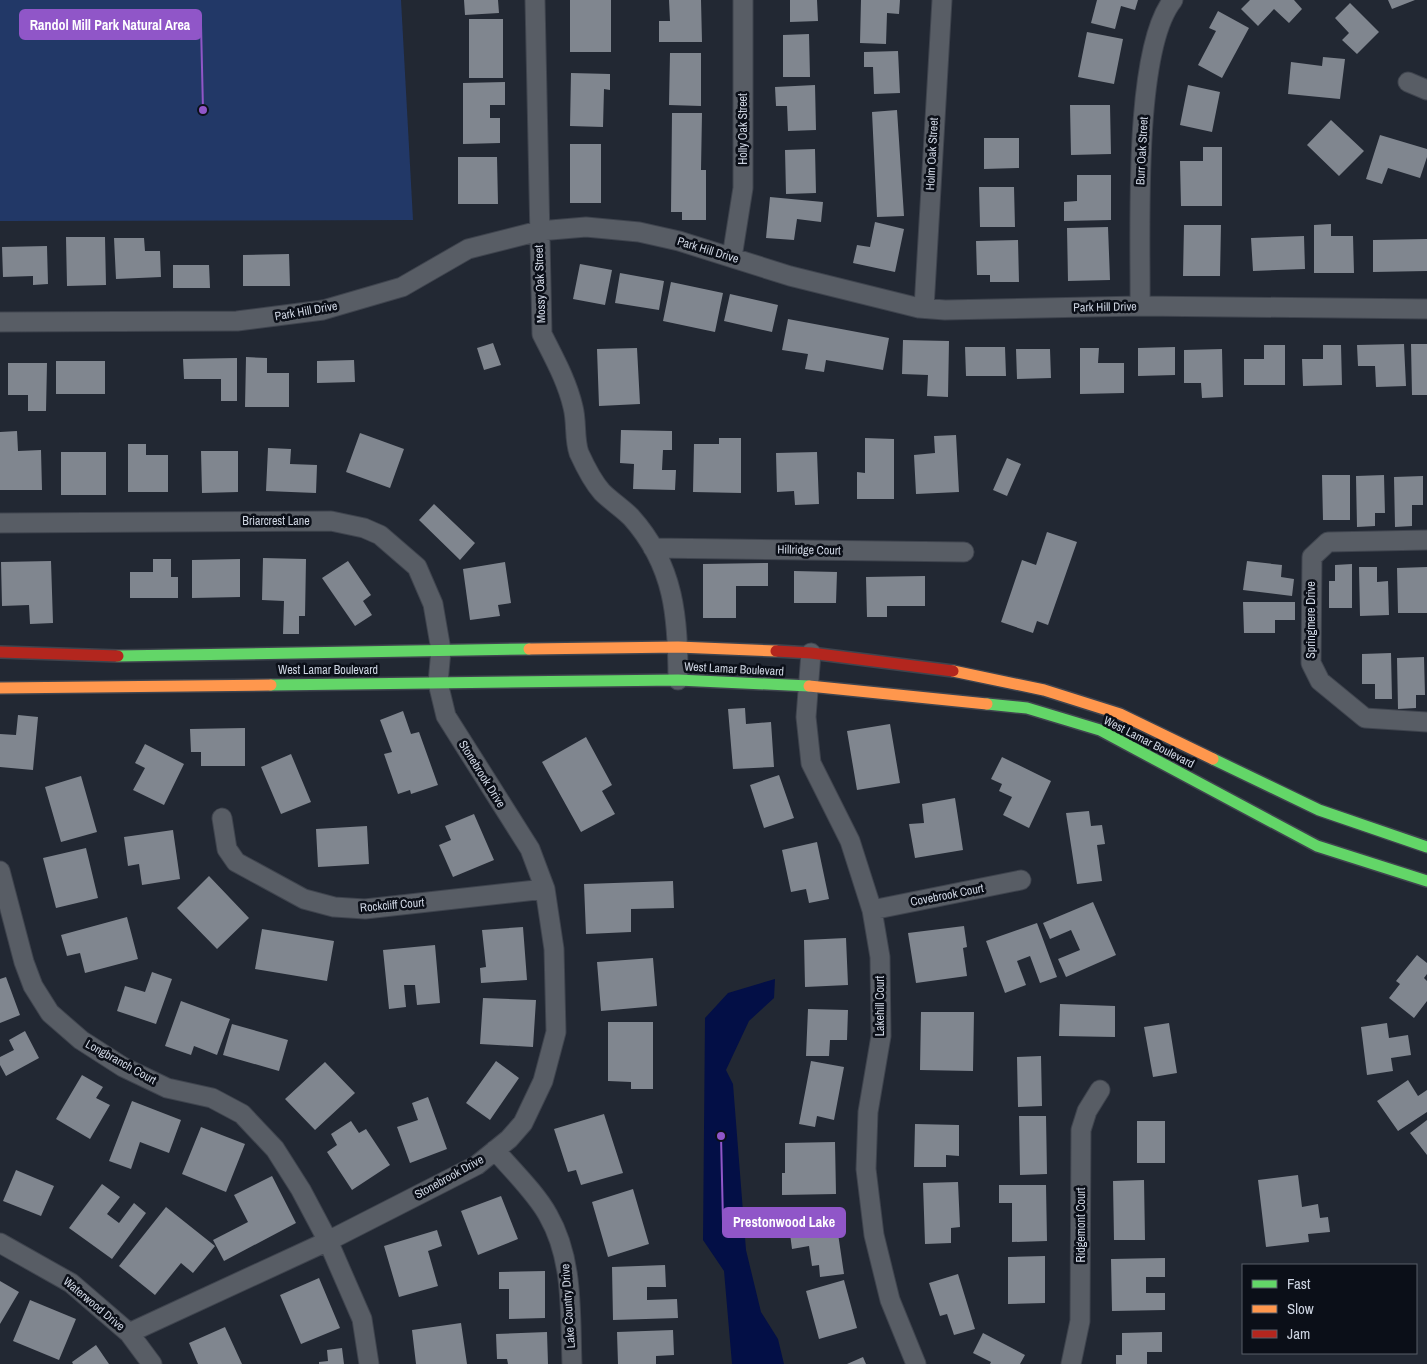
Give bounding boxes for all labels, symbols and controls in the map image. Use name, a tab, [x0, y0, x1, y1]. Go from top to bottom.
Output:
callout: Randol Mill Park Natural Area	[20, 10, 201, 39]
text: Randol Mill Park Natural Area	[30, 16, 191, 34]
street label: Holly Oak Street	[735, 93, 751, 165]
street label: Burr Oak Street	[1132, 116, 1152, 186]
street label: Holm Oak Street	[922, 117, 942, 191]
street label: Park Hill Drive	[675, 233, 741, 267]
street label: Mossy Oak Street	[531, 244, 549, 323]
street label: Park Hill Drive	[273, 298, 339, 324]
street label: Park Hill Drive	[1073, 298, 1137, 316]
street label: Briarcrest Lane	[242, 513, 310, 529]
street label: Hillridge Court	[777, 541, 841, 559]
street label: Springmere Drive	[1303, 581, 1319, 659]
street label: West Lamar Boulevard	[684, 658, 784, 680]
street label: West Lamar Boulevard	[278, 662, 378, 678]
street label: West Lamar Boulevard	[1101, 712, 1197, 772]
street label: Stonebrook Drive	[455, 737, 509, 811]
street label: Covebrook Court	[909, 880, 985, 910]
street label: Rockcliff Court	[359, 894, 425, 916]
street label: Lakehill Court	[872, 975, 888, 1036]
street label: Longbranch Court	[83, 1036, 160, 1088]
street label: Stonebrook Drive	[412, 1151, 486, 1203]
street label: Ridgemont Court	[1073, 1187, 1089, 1262]
callout: Prestonwood Lake	[723, 1208, 845, 1237]
text: Prestonwood Lake	[733, 1213, 835, 1231]
street label: Lake Country Drive	[557, 1263, 579, 1349]
legend	[1242, 1264, 1417, 1354]
text: Fast	[1287, 1273, 1311, 1294]
street label: Waterwood Drive	[60, 1274, 128, 1334]
text: Slow	[1287, 1298, 1314, 1319]
text: Jam	[1287, 1323, 1310, 1344]

